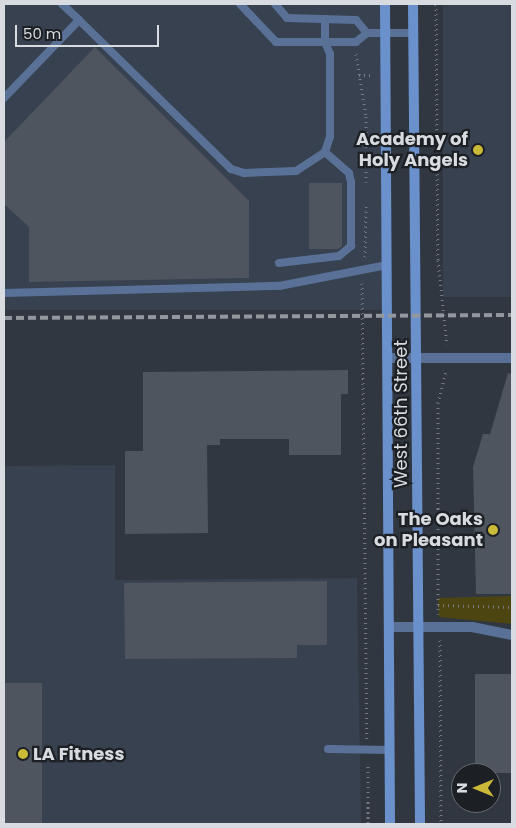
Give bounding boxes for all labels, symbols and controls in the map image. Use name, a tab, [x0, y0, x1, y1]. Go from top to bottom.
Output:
scale bar	[18, 15, 161, 47]
text: 50 m	[23, 23, 61, 44]
place label: Academy of Holy Angels	[356, 129, 468, 172]
marker: Academy of Holy Angels	[472, 144, 484, 156]
street label: West 66th Street	[390, 340, 412, 488]
place label: The Oaks on Pleasant	[374, 509, 483, 552]
marker: The Oaks on Pleasant	[487, 524, 499, 536]
place label: LA Fitness	[33, 743, 124, 765]
marker: LA Fitness	[17, 748, 29, 760]
north arrow	[451, 763, 501, 813]
text: N	[452, 783, 472, 793]

